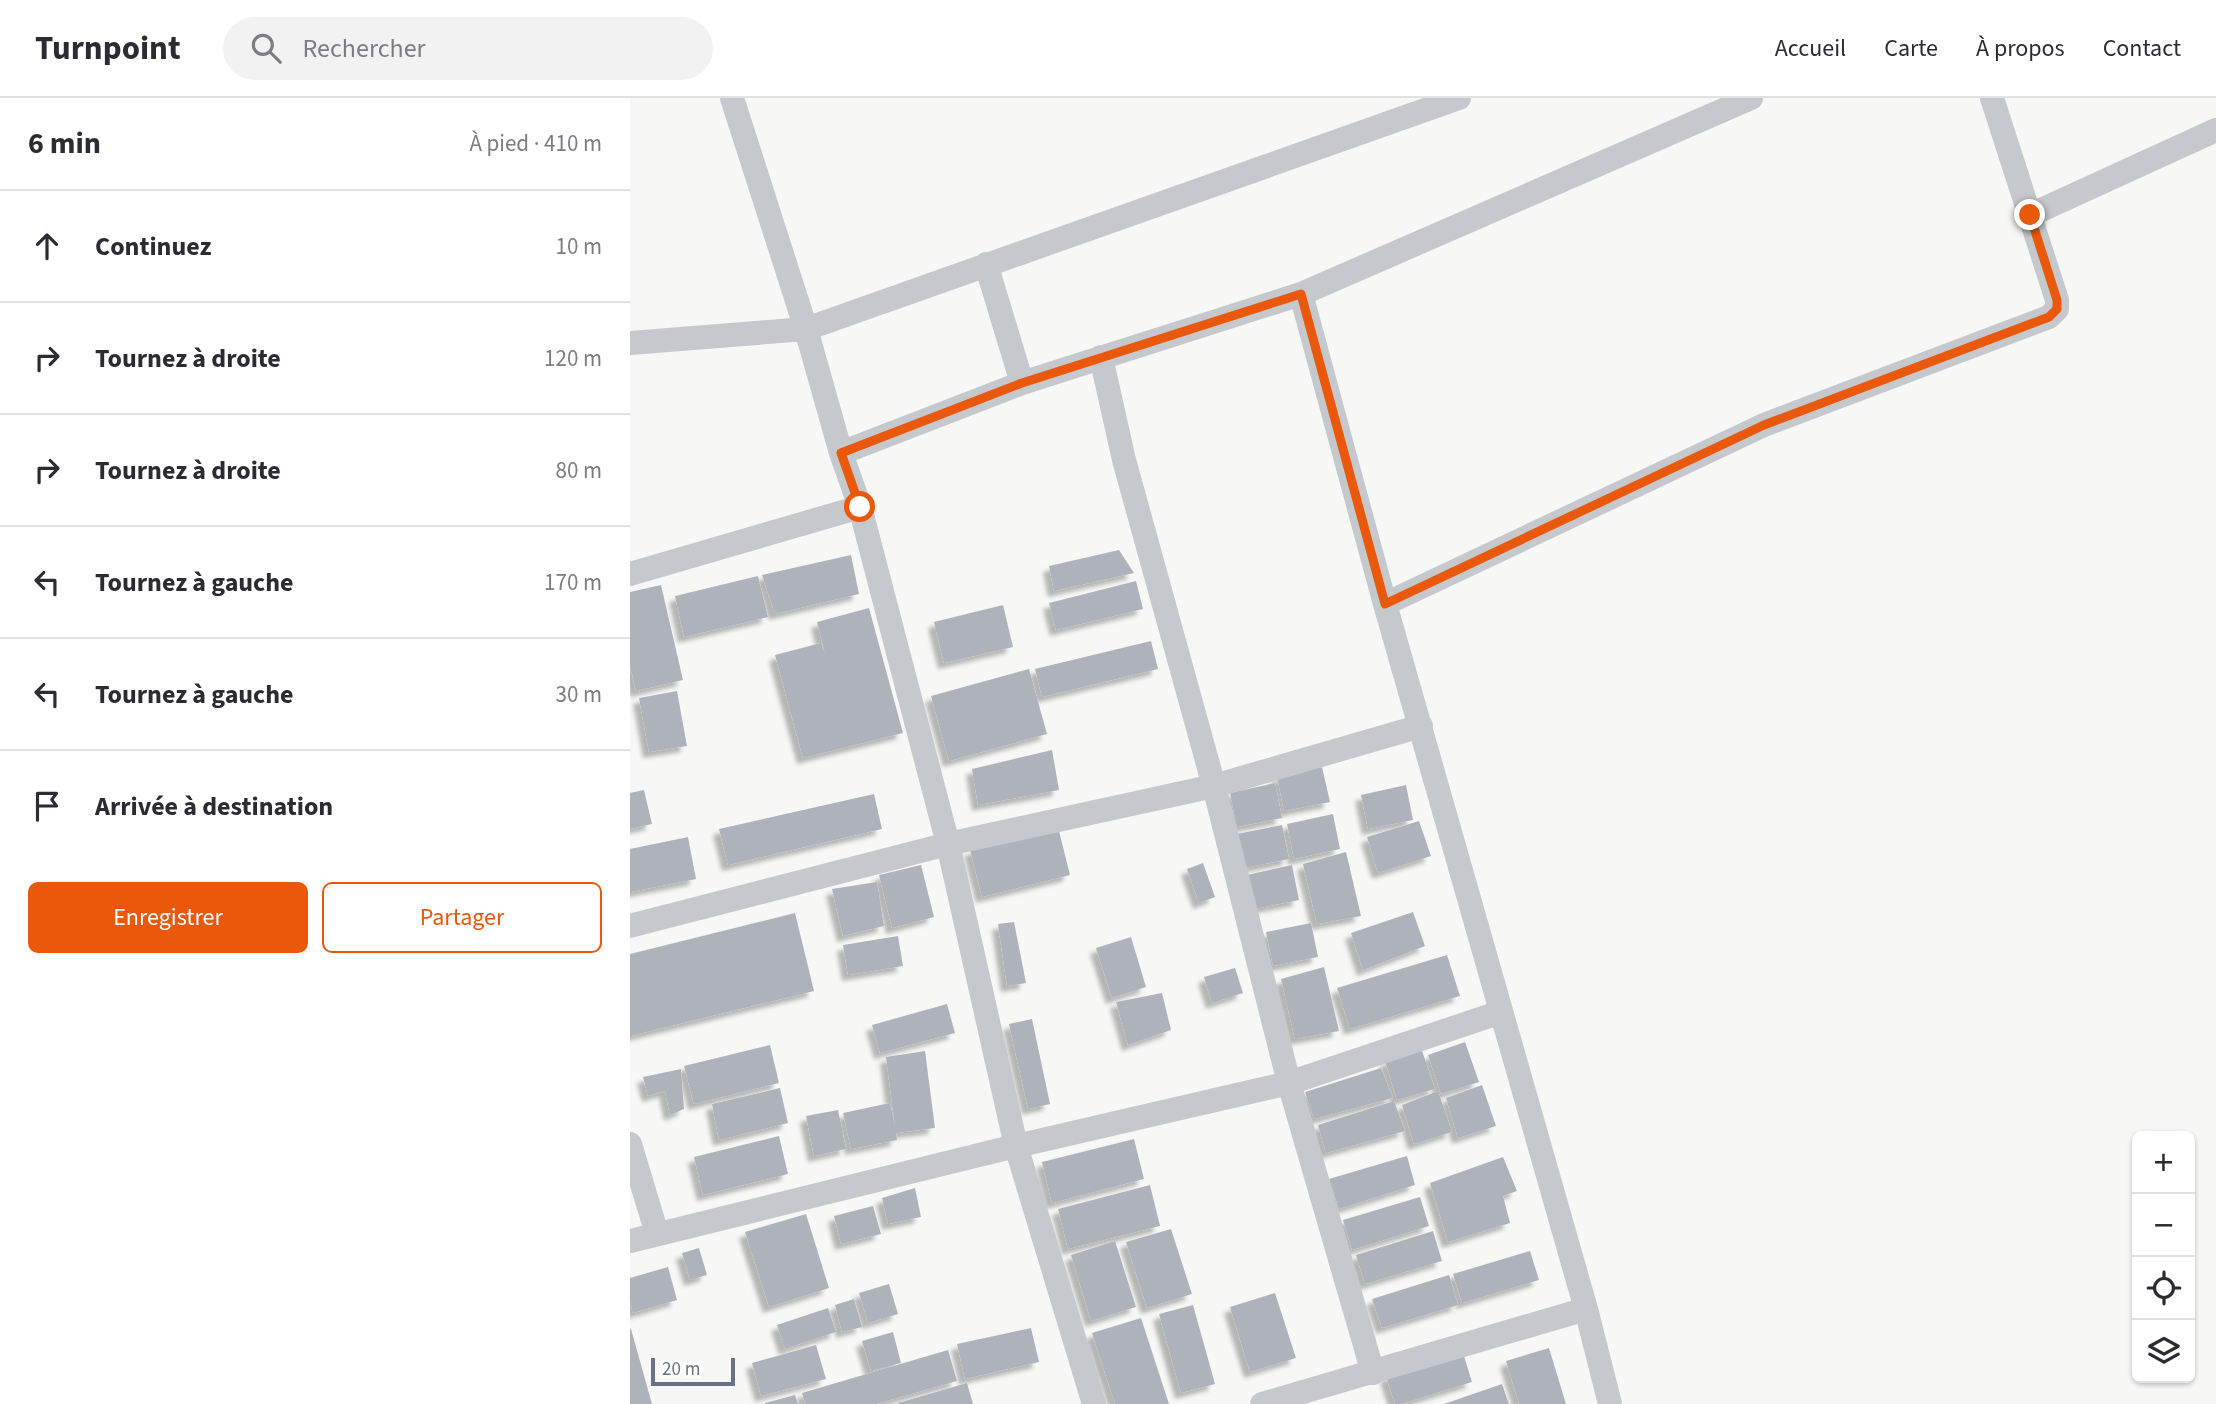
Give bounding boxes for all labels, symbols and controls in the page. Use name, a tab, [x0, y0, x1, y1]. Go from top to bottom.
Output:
search box	[223, 17, 713, 80]
text: Turnpoint	[35, 25, 181, 72]
icon: search	[247, 29, 285, 67]
text: Rechercher	[303, 30, 426, 67]
text: Accueil	[1775, 31, 1846, 66]
text: Carte	[1884, 31, 1938, 66]
text: À propos	[1976, 31, 2065, 66]
text: Contact	[2103, 31, 2181, 66]
text: 6 min	[28, 122, 101, 165]
text: À pied · 410 m	[469, 127, 602, 160]
route end	[2014, 199, 2045, 230]
icon: ahead	[28, 227, 66, 265]
text: Continuez	[95, 228, 211, 265]
text: 10 m	[555, 230, 602, 263]
icon: right	[28, 339, 66, 377]
text: Tournez à droite	[95, 340, 281, 377]
text: 120 m	[544, 342, 602, 375]
icon: right	[28, 451, 66, 489]
text: Tournez à droite	[95, 452, 281, 489]
text: 80 m	[555, 454, 602, 487]
route start	[844, 491, 875, 522]
icon: left	[28, 563, 66, 601]
text: Tournez à gauche	[95, 564, 294, 601]
text: 170 m	[544, 566, 602, 599]
icon: left	[28, 675, 66, 713]
text: Tournez à gauche	[95, 676, 294, 713]
text: 30 m	[555, 678, 602, 711]
icon: arrive	[28, 787, 66, 825]
text: Arrivée à destination	[95, 788, 333, 825]
button: Enregistrer	[28, 882, 308, 953]
button: Partager	[322, 882, 602, 953]
map controls	[2132, 1131, 2195, 1383]
button: +	[2132, 1131, 2195, 1194]
button: −	[2132, 1194, 2195, 1257]
button: locate	[2132, 1257, 2195, 1320]
button: layers	[2132, 1320, 2195, 1383]
scale bar	[651, 1355, 735, 1387]
text: 20 m	[662, 1356, 700, 1383]

